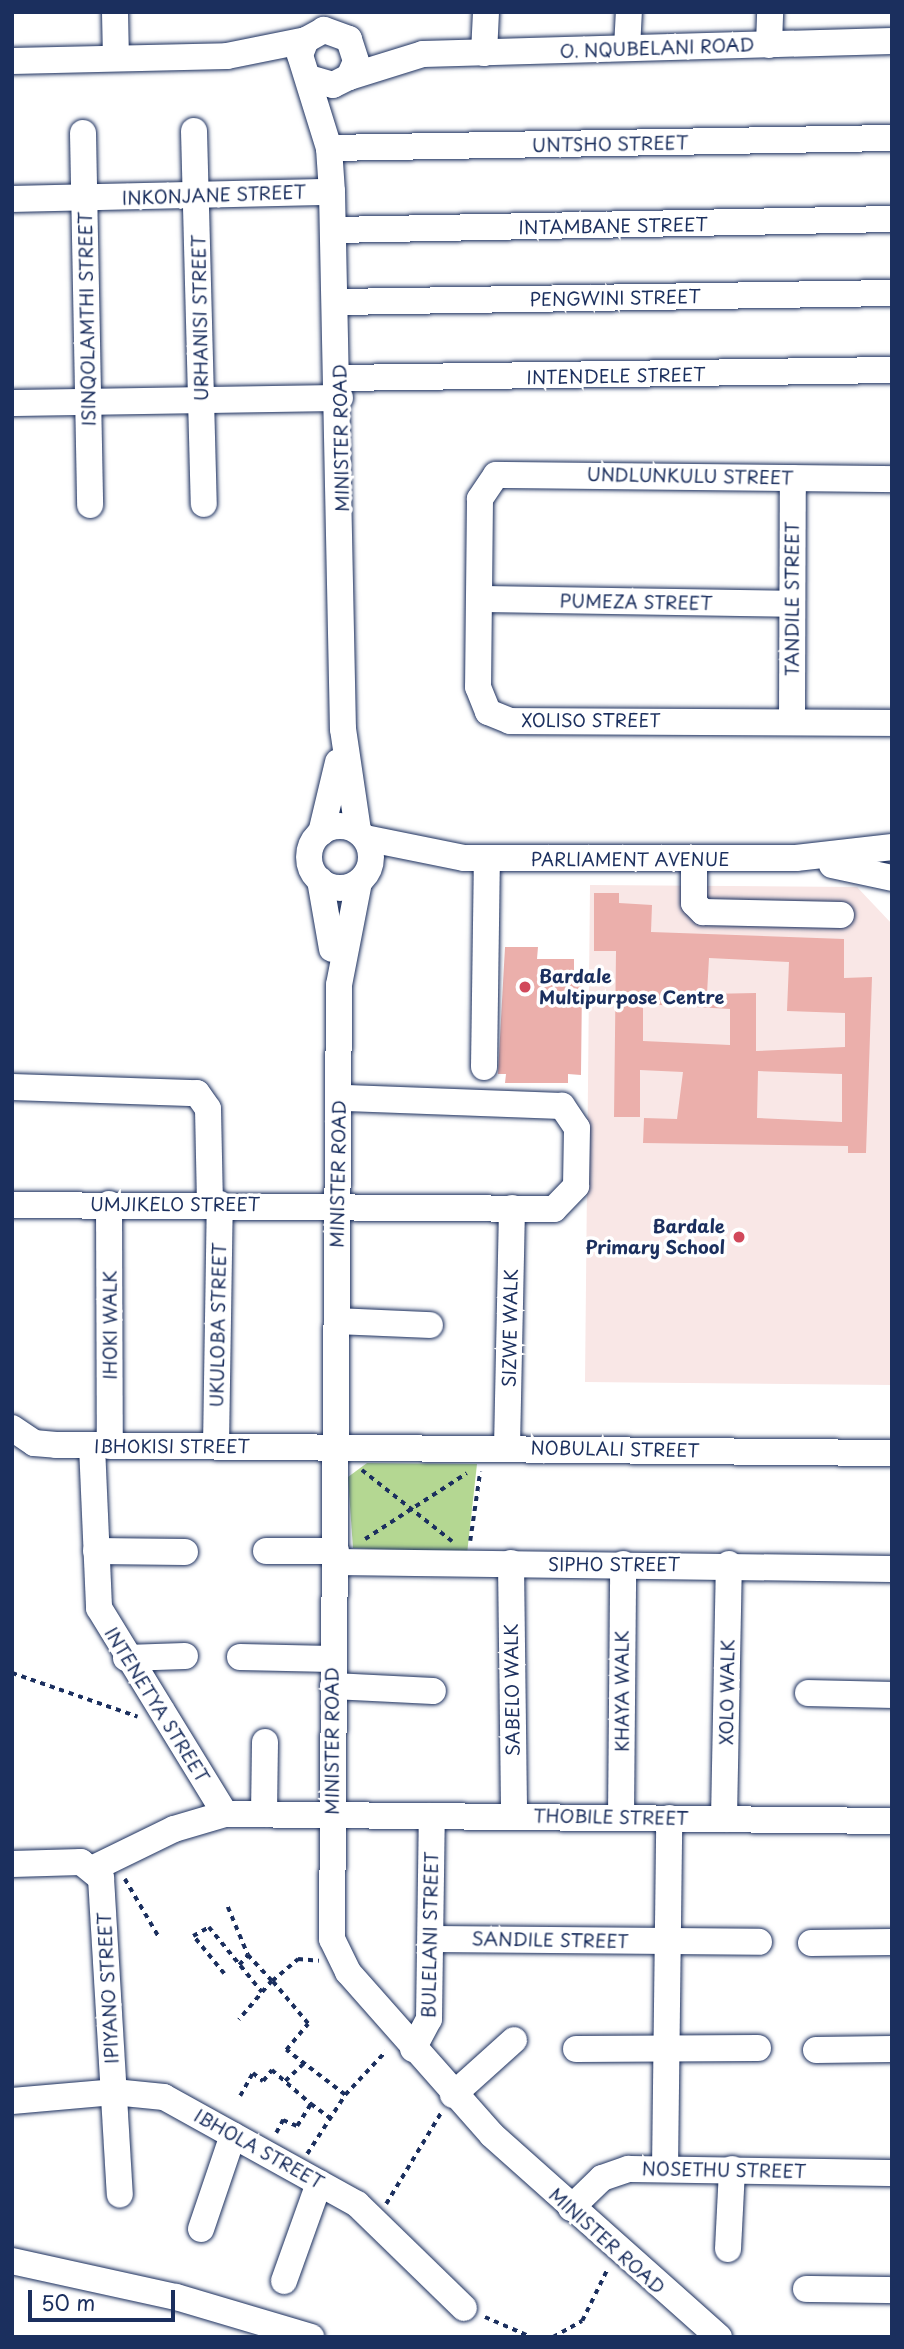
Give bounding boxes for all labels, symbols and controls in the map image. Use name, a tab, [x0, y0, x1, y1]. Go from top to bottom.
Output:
street label: O. NQUBELANI ROAD	[559, 34, 755, 62]
street label: UNTSHO STREET	[531, 132, 689, 156]
street label: INKONJANE STREET	[121, 181, 307, 209]
street label: ISINQOLAMTHI STREET	[74, 211, 100, 427]
street label: INTAMBANE STREET	[518, 214, 708, 238]
street label: URHANISI STREET	[188, 235, 212, 401]
street label: PENGWINI STREET	[529, 286, 701, 310]
street label: MINISTER ROAD	[329, 363, 353, 513]
street label: INTENDELE STREET	[525, 364, 707, 388]
street label: UNDLUNKULU STREET	[586, 463, 794, 489]
street label: TANDILE STREET	[781, 520, 803, 678]
street label: PUMEZA STREET	[558, 590, 714, 614]
street label: XOLISO STREET	[520, 709, 662, 731]
street label: PARLIAMENT AVENUE	[530, 848, 730, 870]
place label: Bardale Multipurpose Centre	[539, 966, 724, 1009]
marker: Bardale Multipurpose Centre	[517, 979, 533, 995]
street label: MINISTER ROAD	[326, 1099, 350, 1249]
street label: UMJIKELO STREET	[89, 1193, 261, 1215]
place label: Bardale Primary School	[585, 1216, 725, 1258]
marker: Bardale Primary School	[731, 1229, 747, 1245]
street label: UKULOBA STREET	[206, 1242, 230, 1408]
street label: SIZWE WALK	[498, 1268, 522, 1388]
street label: IHOKI WALK	[99, 1269, 121, 1381]
street label: IBHOKISI STREET	[94, 1435, 250, 1457]
street label: NOBULALI STREET	[529, 1437, 701, 1461]
street label: SIPHO STREET	[547, 1553, 681, 1575]
street label: INTENETYA STREET	[100, 1623, 214, 1787]
street label: SABELO WALK	[500, 1623, 524, 1757]
street label: KHAYA WALK	[611, 1630, 633, 1752]
street label: XOLO WALK	[715, 1638, 739, 1746]
street label: MINISTER ROAD	[321, 1666, 343, 1816]
street label: THOBILE STREET	[532, 1805, 690, 1829]
street label: BULELANI STREET	[418, 1851, 442, 2019]
street label: IPIYANO STREET	[93, 1912, 123, 2064]
street label: SANDILE STREET	[470, 1928, 630, 1952]
street label: IBHOLA STREET	[189, 2104, 329, 2194]
street label: NOSETHU STREET	[640, 2158, 808, 2182]
street label: MINISTER ROAD	[544, 2183, 670, 2299]
scale bar	[32, 2276, 178, 2320]
text: 50 m	[41, 2286, 95, 2318]

